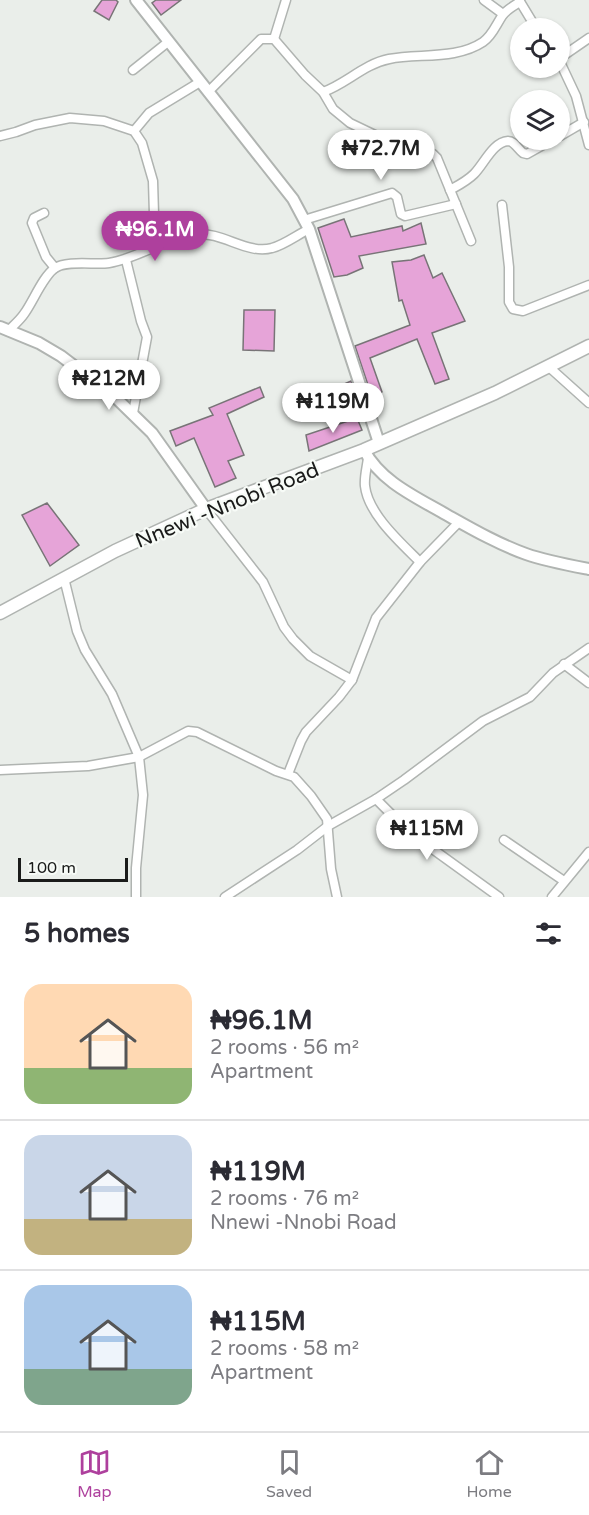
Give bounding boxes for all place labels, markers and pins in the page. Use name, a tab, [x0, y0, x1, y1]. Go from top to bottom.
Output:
pin: ₦72.7M	[332, 130, 430, 181]
pin: ₦96.1M	[106, 211, 204, 262]
pin: ₦212M	[67, 360, 151, 411]
pin: ₦119M	[291, 383, 375, 434]
pin: ₦115M	[385, 810, 469, 861]

